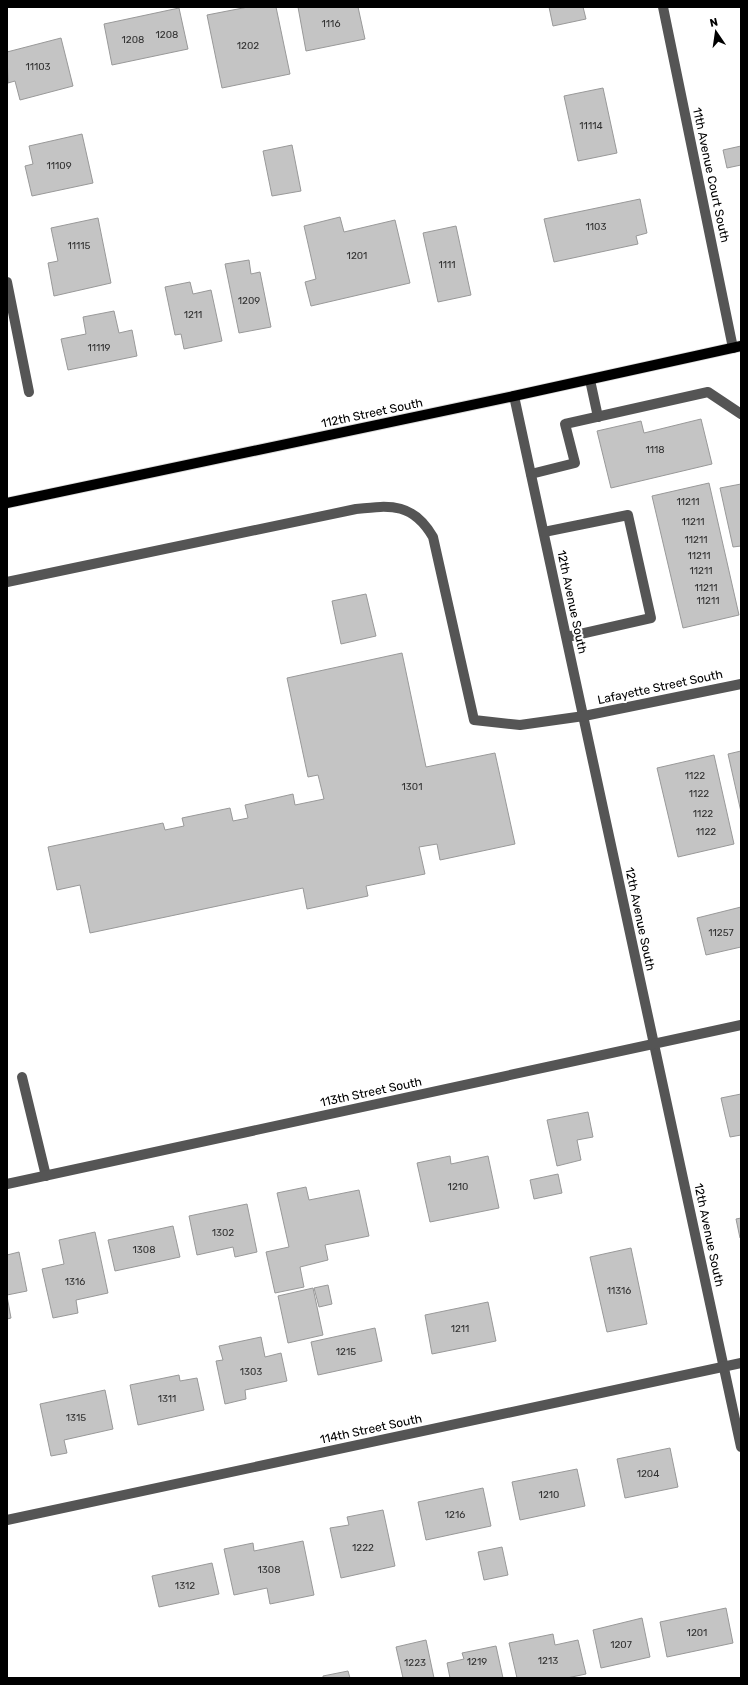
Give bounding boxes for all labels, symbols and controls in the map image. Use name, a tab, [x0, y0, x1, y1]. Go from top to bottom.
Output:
north arrow	[696, 12, 736, 52]
text: N	[709, 16, 719, 30]
house number: 1116	[322, 18, 340, 30]
house number: 1208	[156, 29, 178, 41]
house number: 1208	[122, 34, 144, 46]
house number: 1202	[237, 40, 259, 52]
house number: 11103	[25, 61, 51, 73]
street label: 11th Avenue Court South	[690, 106, 732, 244]
house number: 11114	[579, 120, 603, 132]
house number: 11109	[46, 160, 72, 172]
house number: 1103	[586, 221, 606, 233]
house number: 11115	[67, 240, 91, 252]
house number: 1201	[347, 250, 367, 262]
house number: 1111	[438, 259, 456, 271]
house number: 1209	[238, 295, 260, 307]
house number: 1211	[184, 309, 202, 321]
house number: 11119	[87, 342, 111, 354]
street label: 112th Street South	[320, 395, 424, 431]
house number: 1118	[645, 444, 665, 456]
house number: 11211	[677, 496, 700, 508]
house number: 11211	[682, 516, 705, 528]
house number: 11211	[685, 534, 708, 546]
street label: 12th Avenue South	[554, 549, 590, 655]
house number: 11211	[688, 550, 711, 562]
house number: 11211	[690, 565, 713, 577]
house number: 11211	[695, 582, 718, 594]
house number: 11211	[697, 595, 720, 607]
street label: Lafayette Street South	[596, 667, 724, 707]
house number: 1122	[685, 770, 705, 782]
house number: 1301	[402, 781, 422, 793]
house number: 1122	[689, 788, 709, 800]
house number: 1122	[693, 808, 713, 820]
house number: 1122	[696, 826, 716, 838]
street label: 12th Avenue South	[622, 866, 658, 972]
house number: 11257	[708, 927, 734, 939]
street label: 113th Street South	[319, 1074, 423, 1110]
house number: 1210	[448, 1181, 468, 1193]
street label: 12th Avenue South	[691, 1182, 727, 1288]
house number: 1302	[212, 1227, 234, 1239]
house number: 1308	[133, 1244, 156, 1256]
house number: 1316	[65, 1276, 85, 1288]
house number: 11316	[607, 1285, 631, 1297]
house number: 1211	[451, 1323, 469, 1335]
house number: 1215	[336, 1346, 356, 1358]
house number: 1303	[240, 1366, 262, 1378]
house number: 1311	[158, 1393, 176, 1405]
street label: 114th Street South	[319, 1411, 423, 1447]
house number: 1315	[66, 1412, 86, 1424]
house number: 1204	[637, 1468, 659, 1480]
house number: 1210	[539, 1489, 559, 1501]
house number: 1216	[445, 1509, 465, 1521]
house number: 1222	[352, 1542, 374, 1554]
house number: 1308	[258, 1564, 281, 1576]
house number: 1312	[175, 1580, 195, 1592]
house number: 1201	[687, 1627, 707, 1639]
house number: 1207	[610, 1639, 632, 1651]
house number: 1213	[538, 1655, 558, 1667]
house number: 1219	[467, 1656, 487, 1668]
house number: 1223	[404, 1657, 426, 1669]

